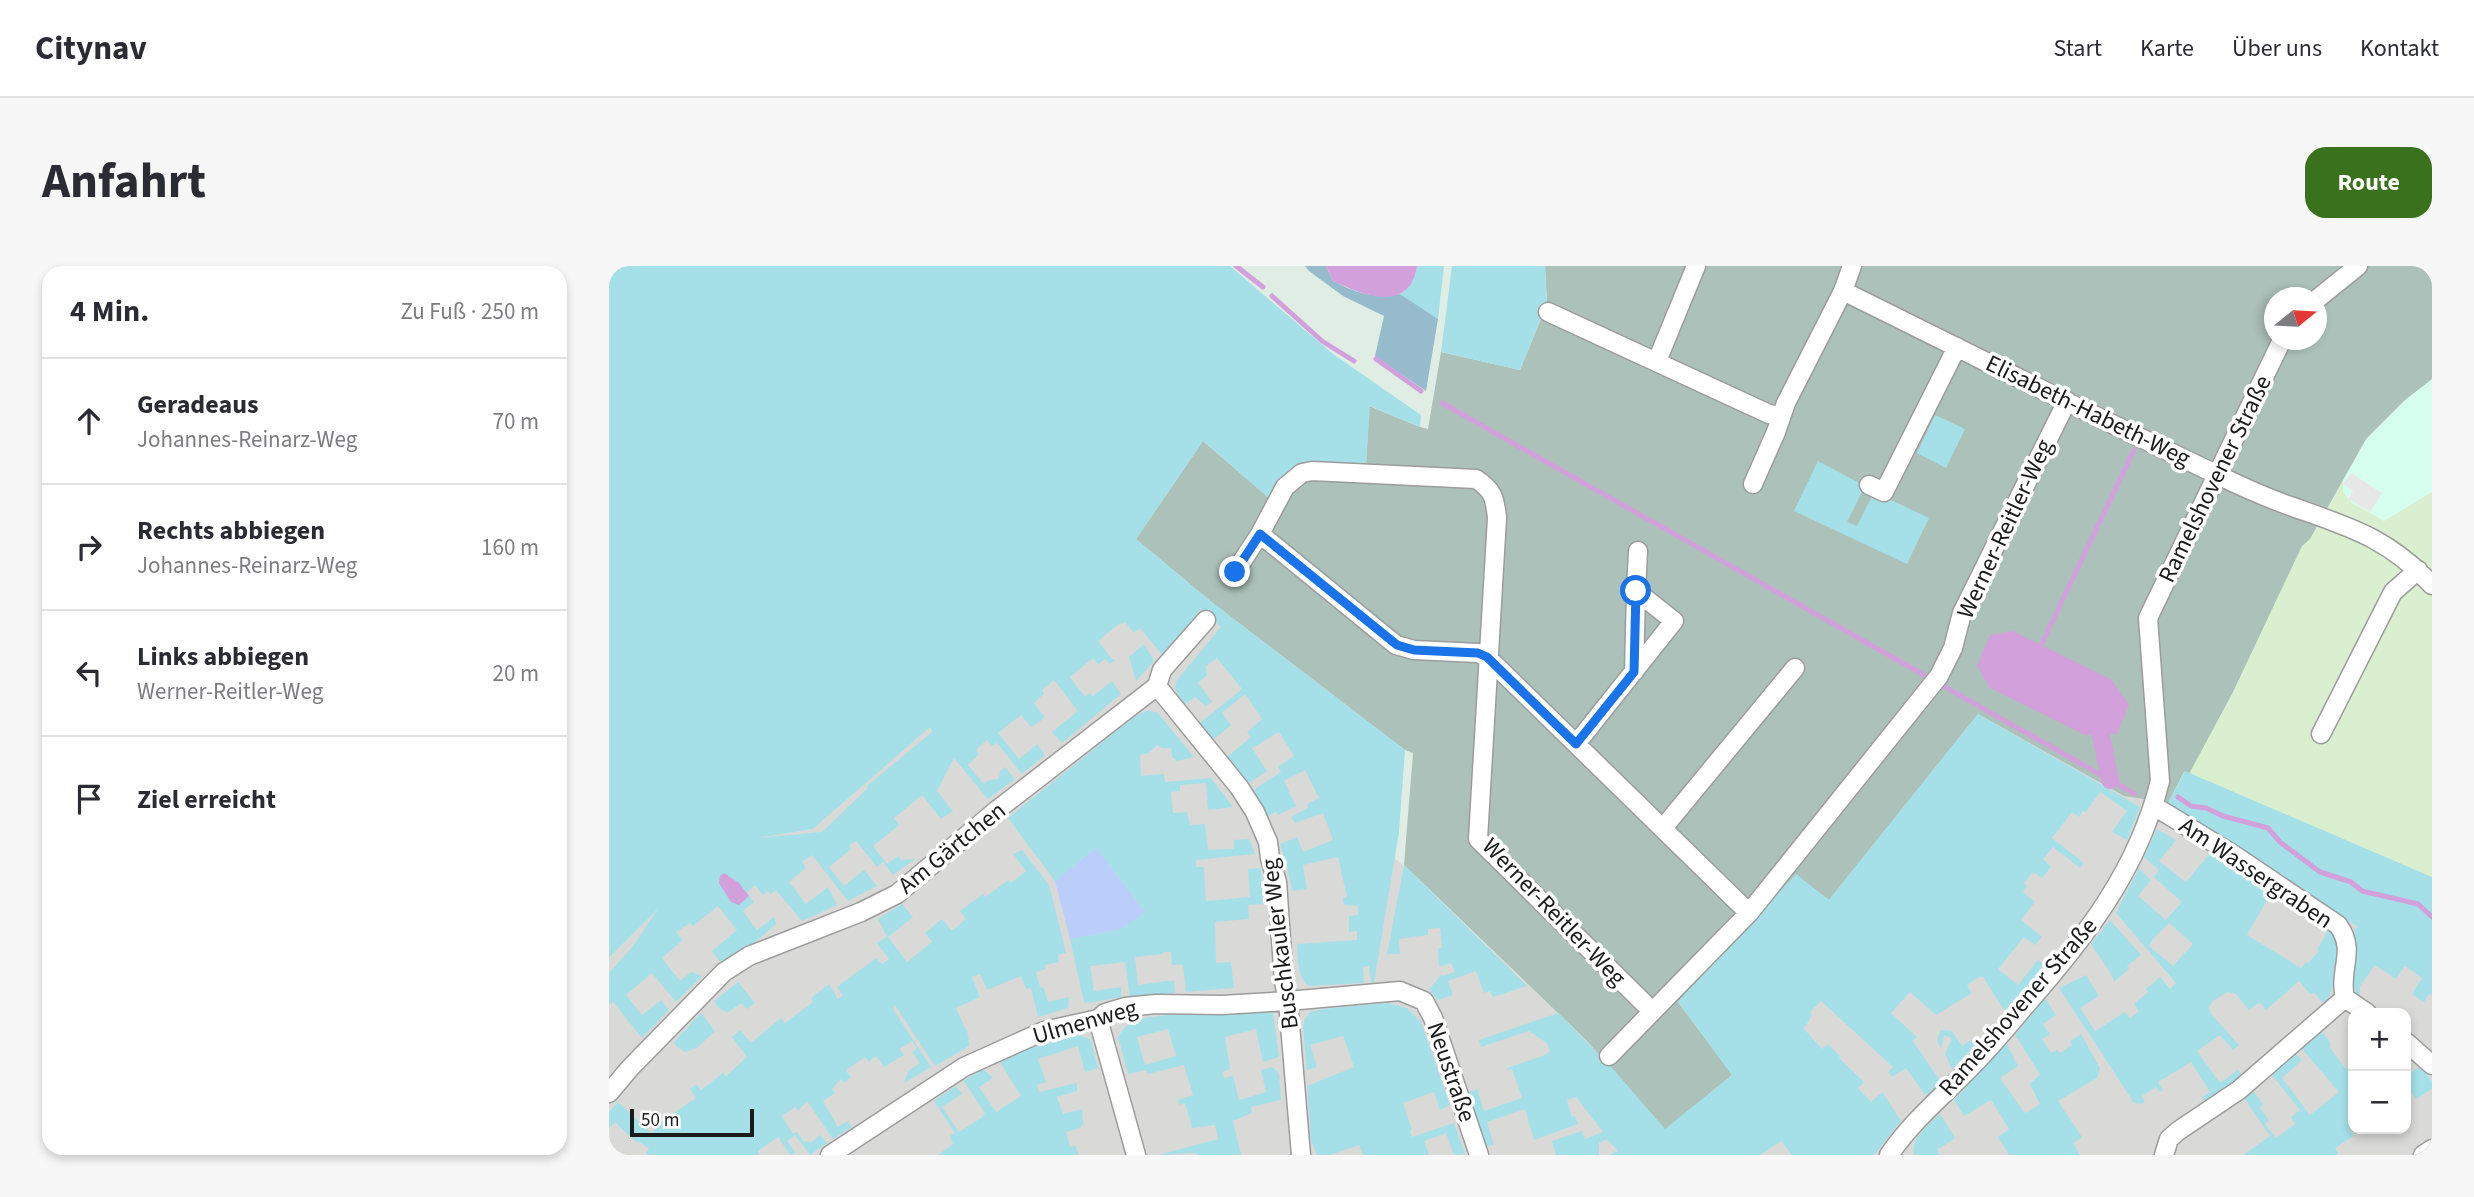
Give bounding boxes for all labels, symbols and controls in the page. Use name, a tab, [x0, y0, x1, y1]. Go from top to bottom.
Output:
text: Citynav	[35, 25, 147, 72]
text: Start	[2054, 31, 2102, 66]
text: Karte	[2140, 31, 2194, 66]
text: Über uns	[2232, 31, 2322, 66]
text: Kontakt	[2360, 31, 2439, 66]
text: Anfahrt	[42, 147, 206, 217]
button: Route	[2305, 147, 2432, 218]
north arrow	[2264, 287, 2327, 350]
text: 4 Min.	[70, 290, 149, 333]
text: Zu Fuß · 250 m	[400, 295, 539, 328]
street label: Elisabeth-Habeth-Weg	[1980, 346, 2196, 476]
street label: Ramelshovener Straße	[2150, 369, 2280, 589]
text: Geradeaus	[137, 386, 258, 423]
icon: ahead	[70, 402, 108, 440]
text: 70 m	[492, 405, 539, 438]
text: Johannes-Reinarz-Weg	[137, 423, 357, 456]
street label: Werner-Reitler-Weg	[1948, 434, 2062, 624]
text: Rechts abbiegen	[137, 512, 325, 549]
icon: right	[70, 528, 108, 566]
text: 160 m	[481, 531, 539, 564]
text: Johannes-Reinarz-Weg	[137, 549, 357, 582]
route end	[1219, 556, 1250, 587]
route start	[1620, 575, 1651, 606]
text: Links abbiegen	[137, 638, 309, 675]
icon: left	[70, 654, 108, 692]
text: 20 m	[492, 657, 539, 690]
text: Werner-Reitler-Weg	[137, 675, 323, 708]
icon: arrive	[70, 780, 108, 818]
text: Ziel erreicht	[137, 781, 276, 818]
street label: Am Gärtchen	[891, 794, 1013, 902]
street label: Am Wassergraben	[2172, 809, 2340, 937]
street label: Werner-Reitler-Weg	[1474, 830, 1634, 994]
street label: Buschkauler Weg	[1252, 857, 1308, 1031]
street label: Ramelshovener Straße	[1930, 910, 2106, 1104]
street label: Ulmenweg	[1029, 990, 1141, 1054]
map controls	[2348, 1008, 2411, 1134]
button: +	[2348, 1008, 2411, 1071]
street label: Neustraße	[1418, 1017, 1484, 1127]
button: −	[2348, 1071, 2411, 1134]
scale bar	[630, 1106, 754, 1138]
text: 50 m	[641, 1107, 679, 1134]

